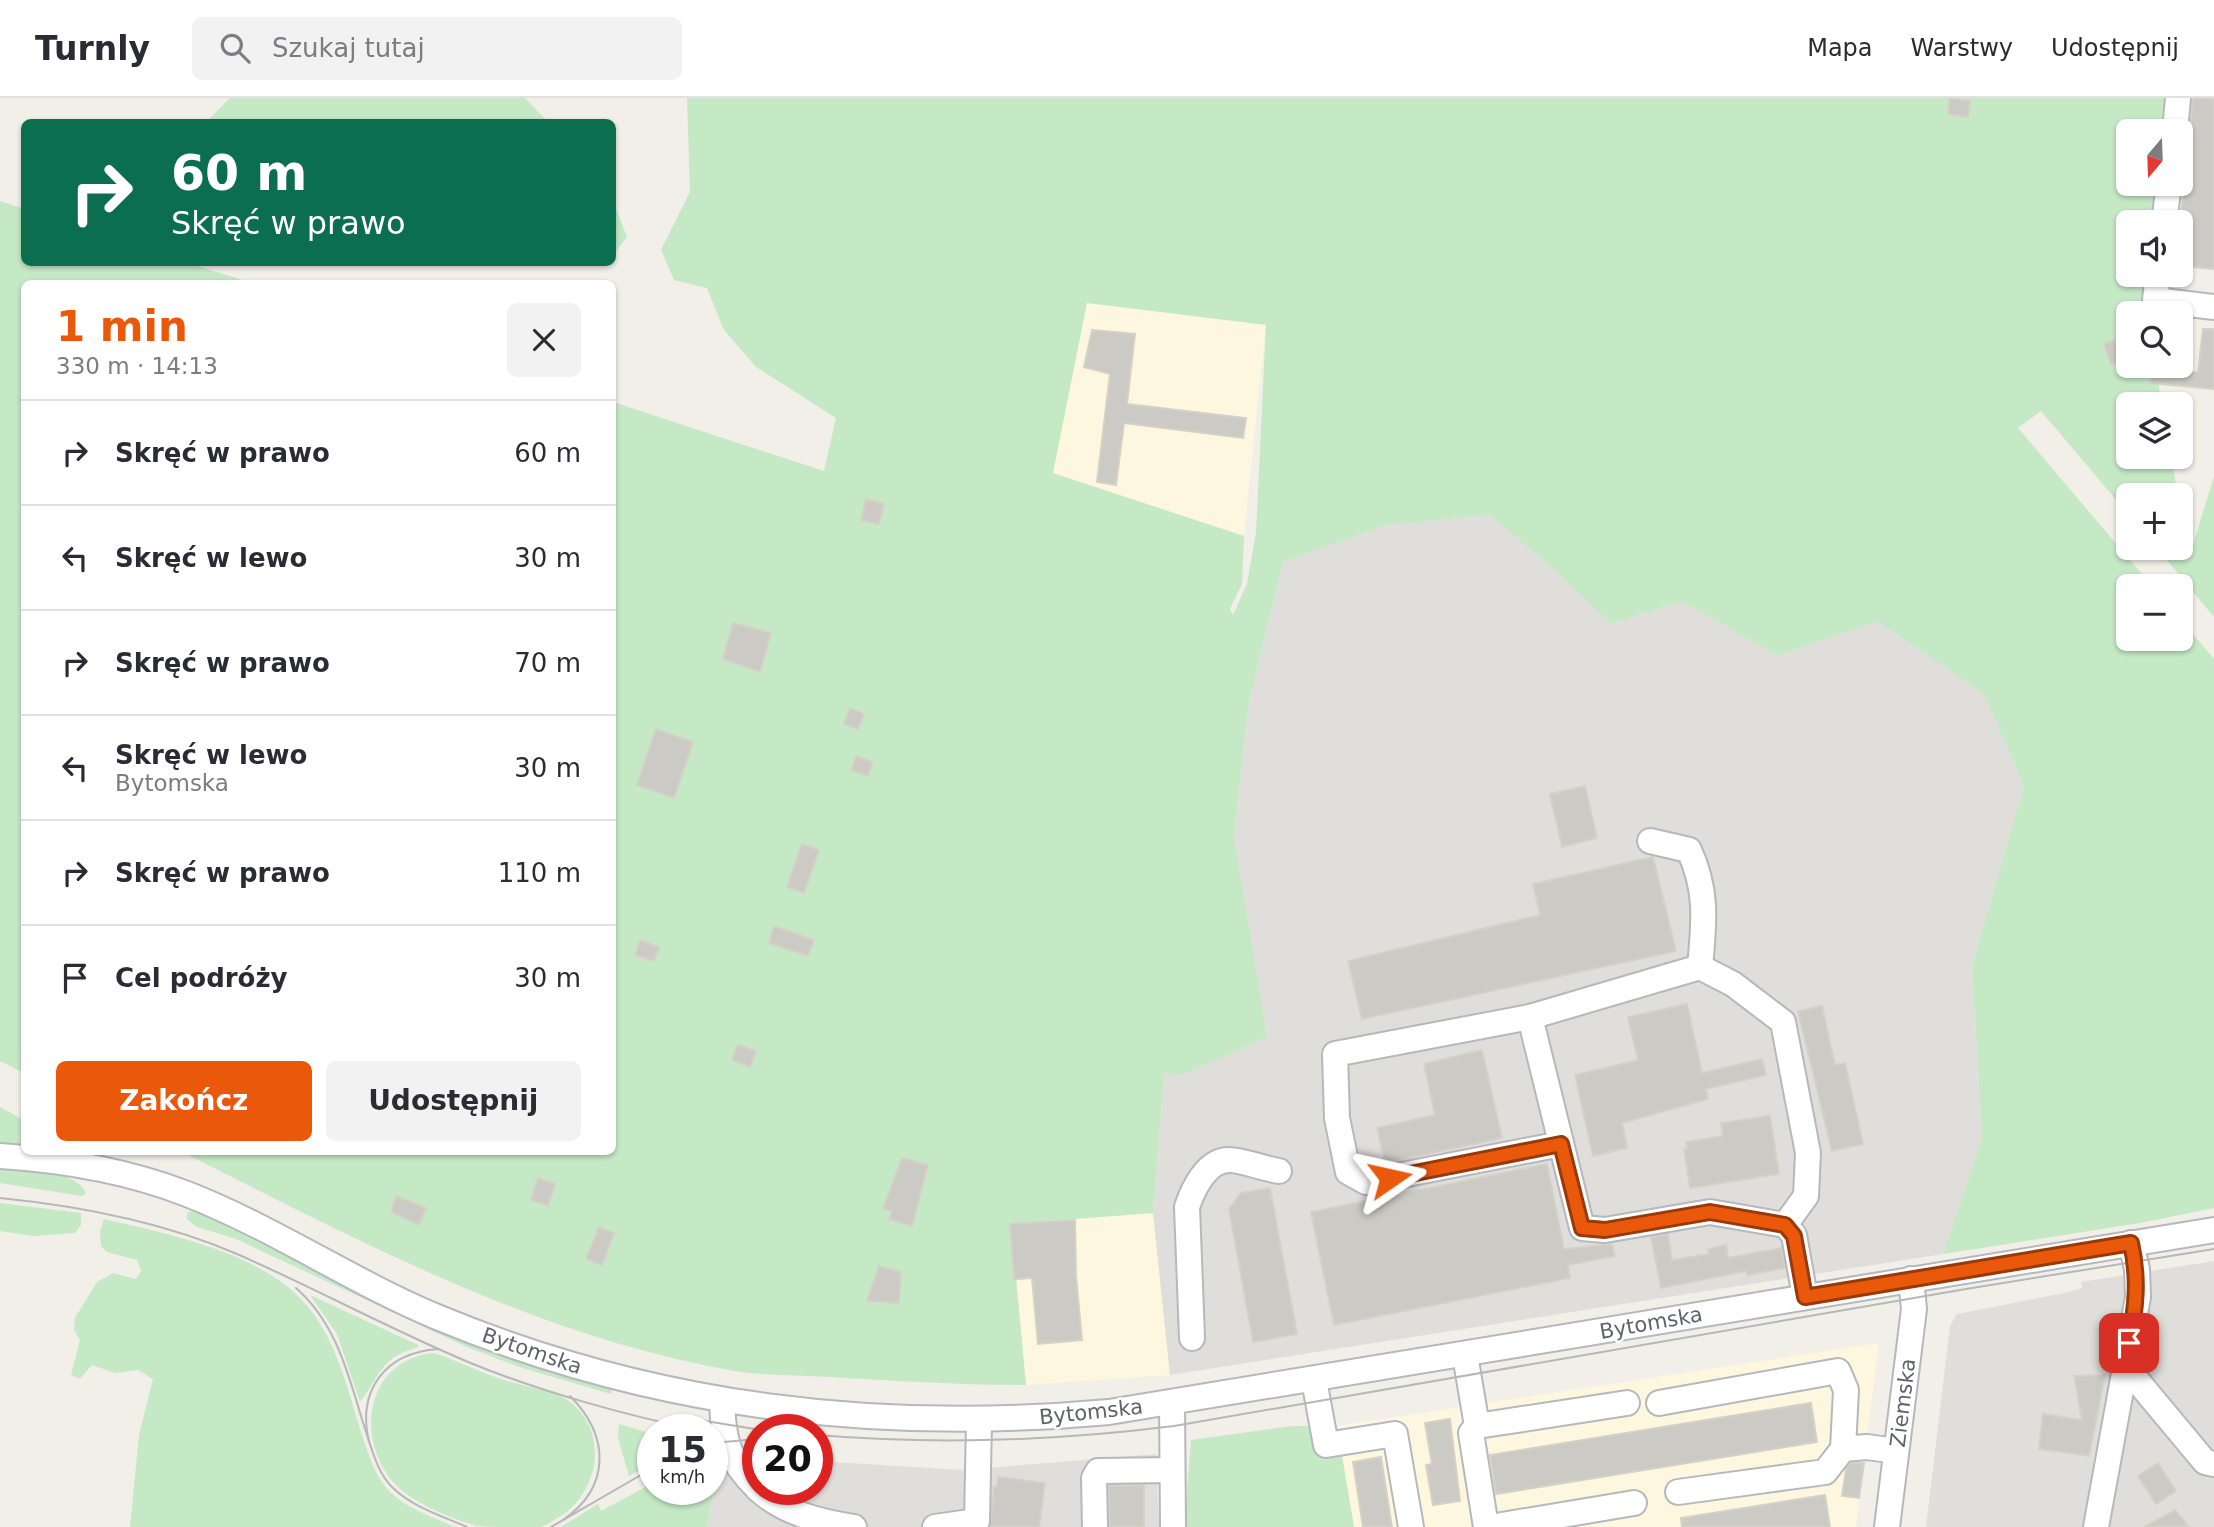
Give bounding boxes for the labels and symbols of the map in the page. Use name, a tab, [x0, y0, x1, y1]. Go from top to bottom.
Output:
north arrow	[2116, 119, 2193, 196]
position arrow	[1353, 1141, 1427, 1215]
street label: Bytomska	[1598, 1302, 1704, 1344]
pin	[2099, 1313, 2159, 1373]
street label: Bytomska	[479, 1323, 585, 1379]
street label: Ziemska	[1886, 1357, 1920, 1449]
street label: Bytomska	[1038, 1395, 1144, 1429]
speed limit sign: 20	[742, 1414, 833, 1505]

